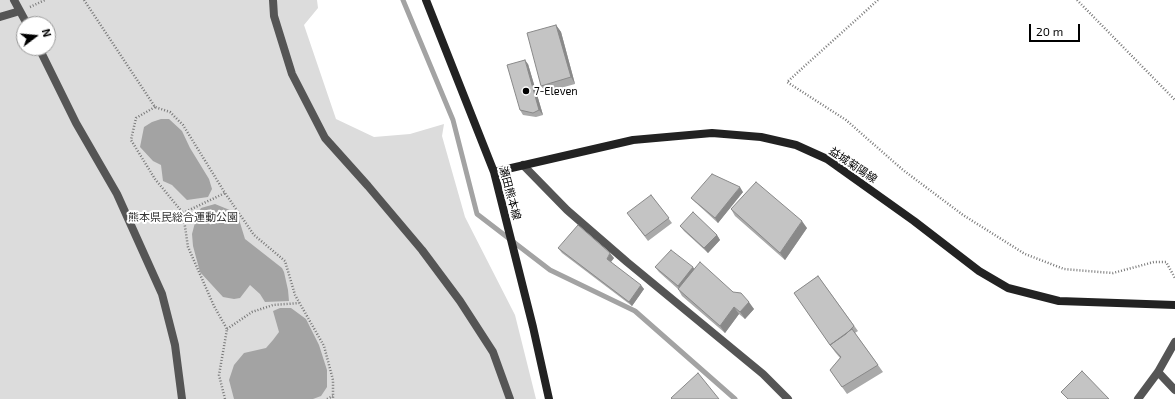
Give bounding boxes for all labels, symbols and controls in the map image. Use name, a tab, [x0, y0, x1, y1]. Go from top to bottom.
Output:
north arrow	[16, 16, 56, 56]
scale bar	[1031, 16, 1082, 42]
text: 20 m	[1036, 24, 1063, 38]
text: N	[40, 27, 54, 38]
place label: 7-Eleven	[534, 84, 578, 98]
marker: 7-Eleven	[521, 86, 531, 96]
street label: 益城菊陽線	[827, 144, 879, 186]
street label: 瀬田熊本線	[497, 165, 523, 221]
park label: 熊本県民総合運動公園	[128, 210, 238, 224]

